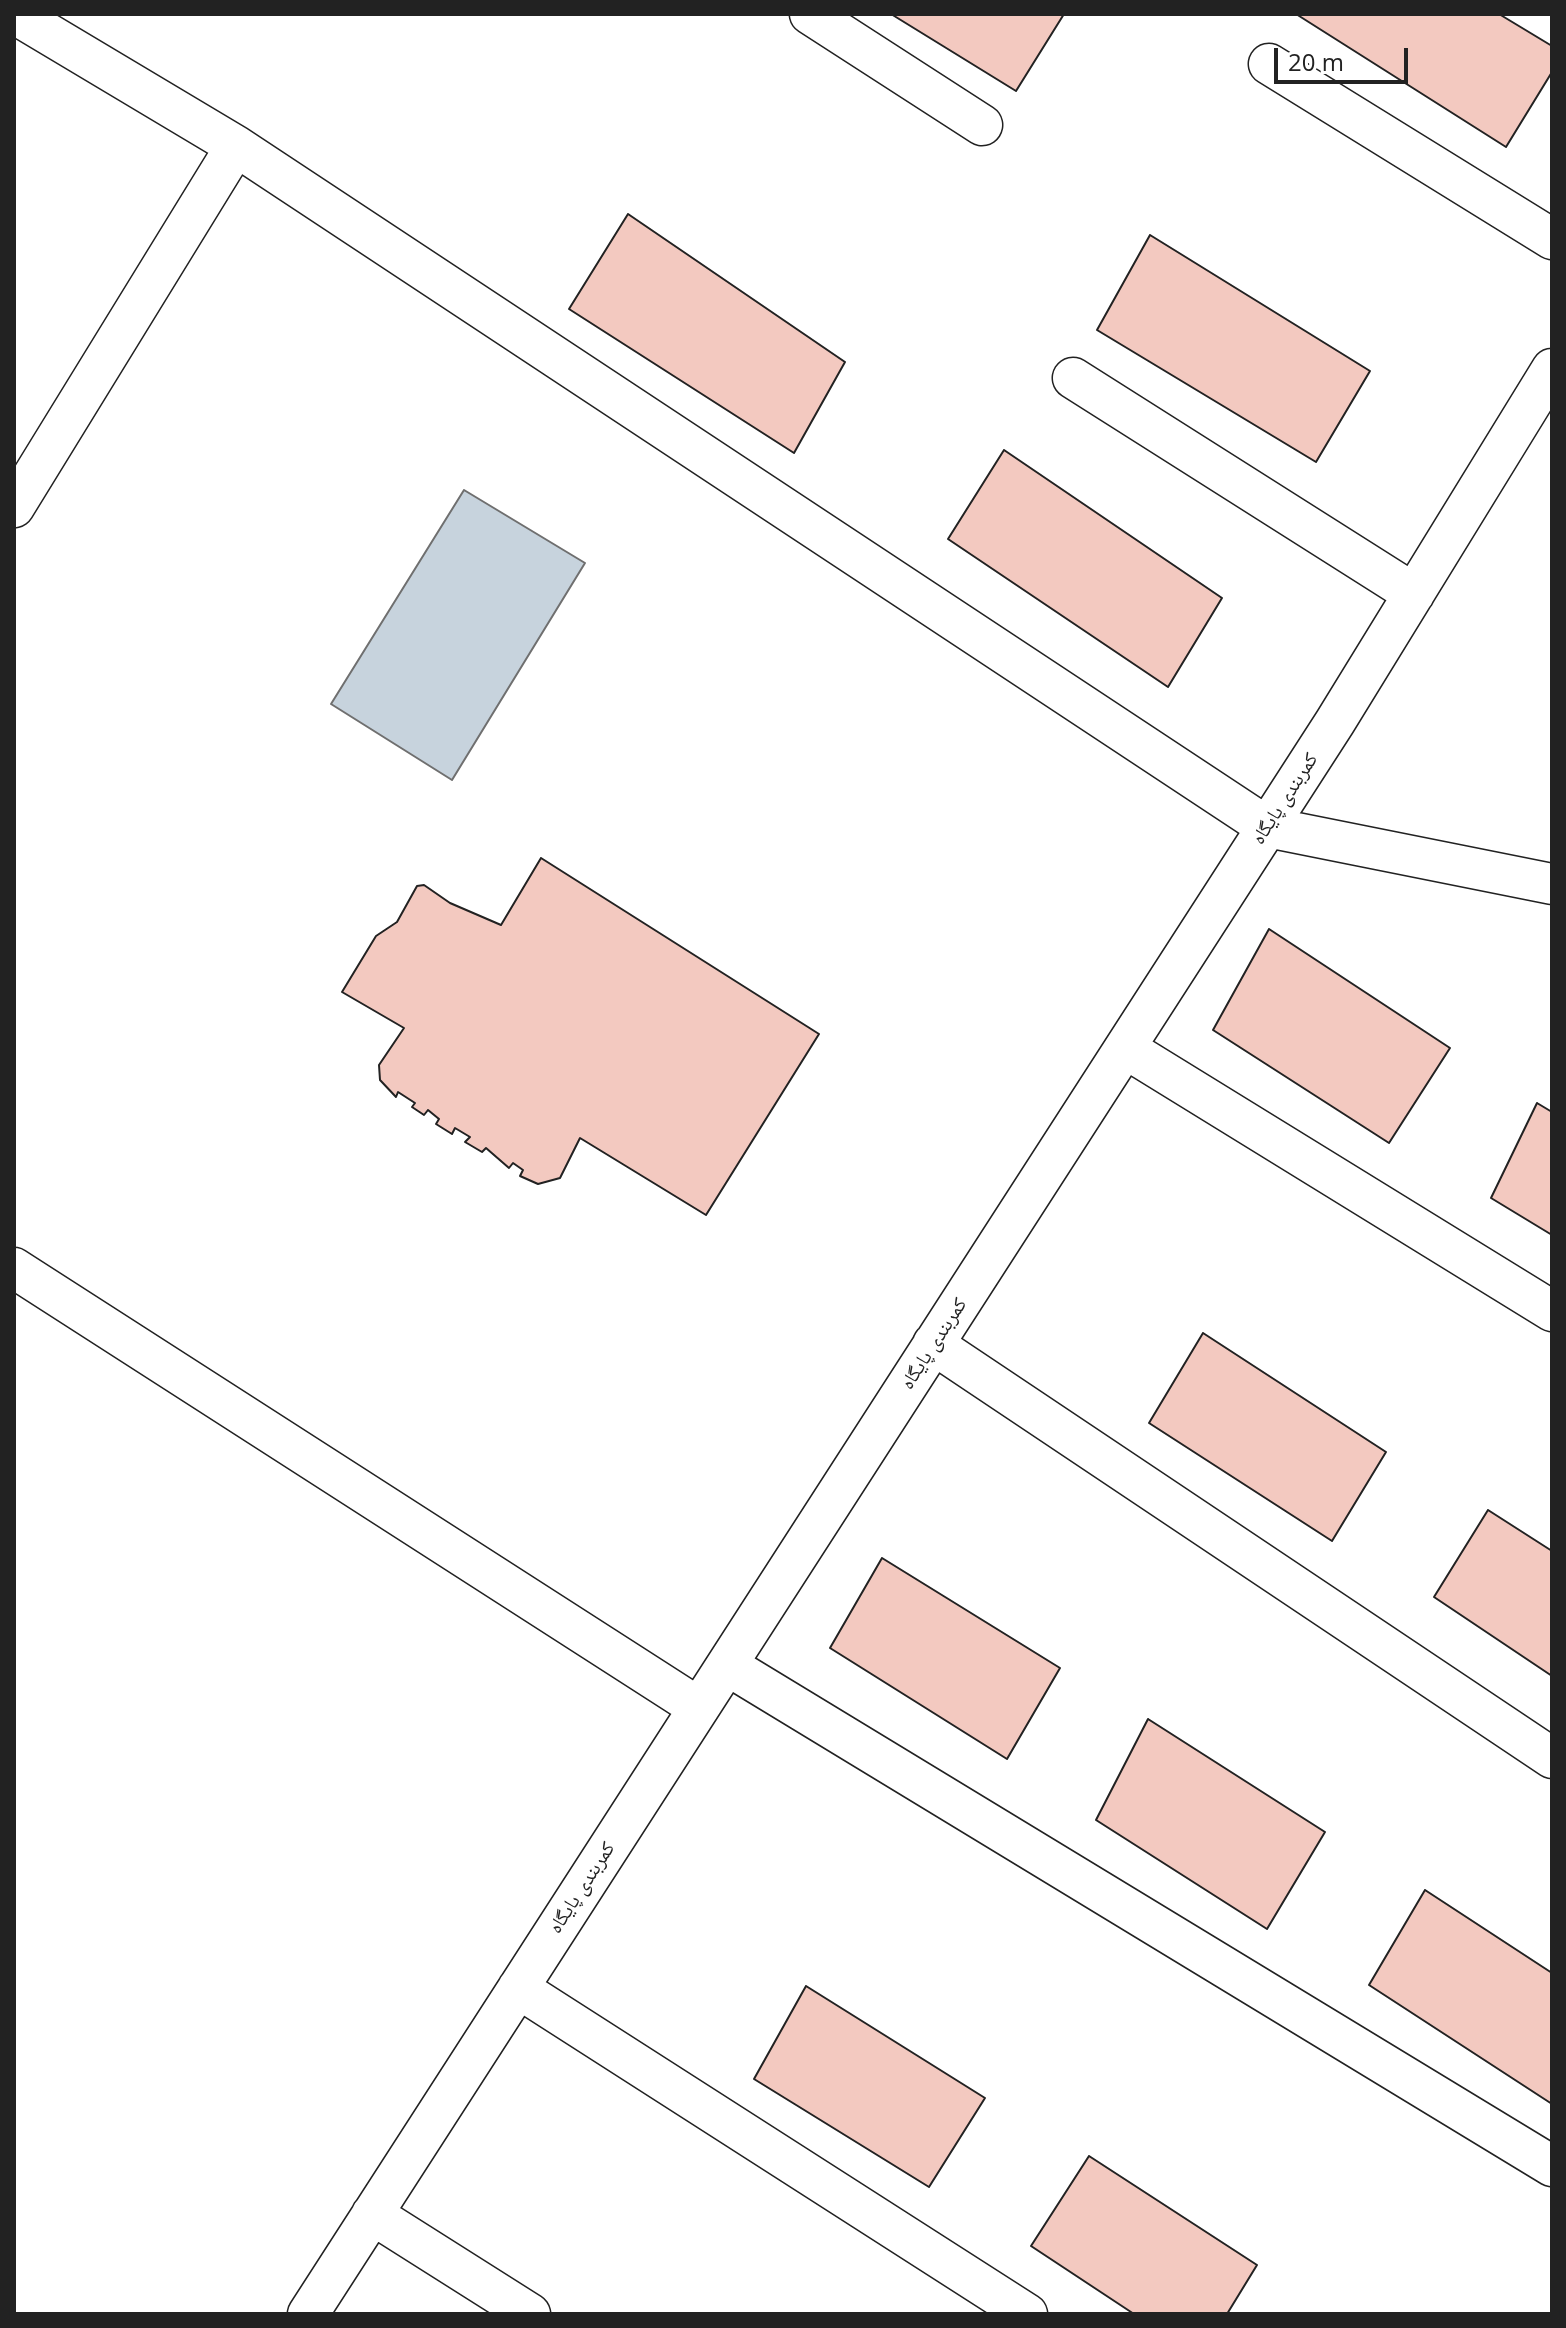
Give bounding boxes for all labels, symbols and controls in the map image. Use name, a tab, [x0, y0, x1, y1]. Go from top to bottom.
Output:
scale bar	[1278, 32, 1412, 82]
text: 20 m	[1288, 45, 1344, 78]
street label: کمربندی پایگاه	[1247, 749, 1323, 849]
street label: کمربندی پایگاه	[896, 1294, 972, 1394]
street label: کمربندی پایگاه	[544, 1838, 620, 1938]

